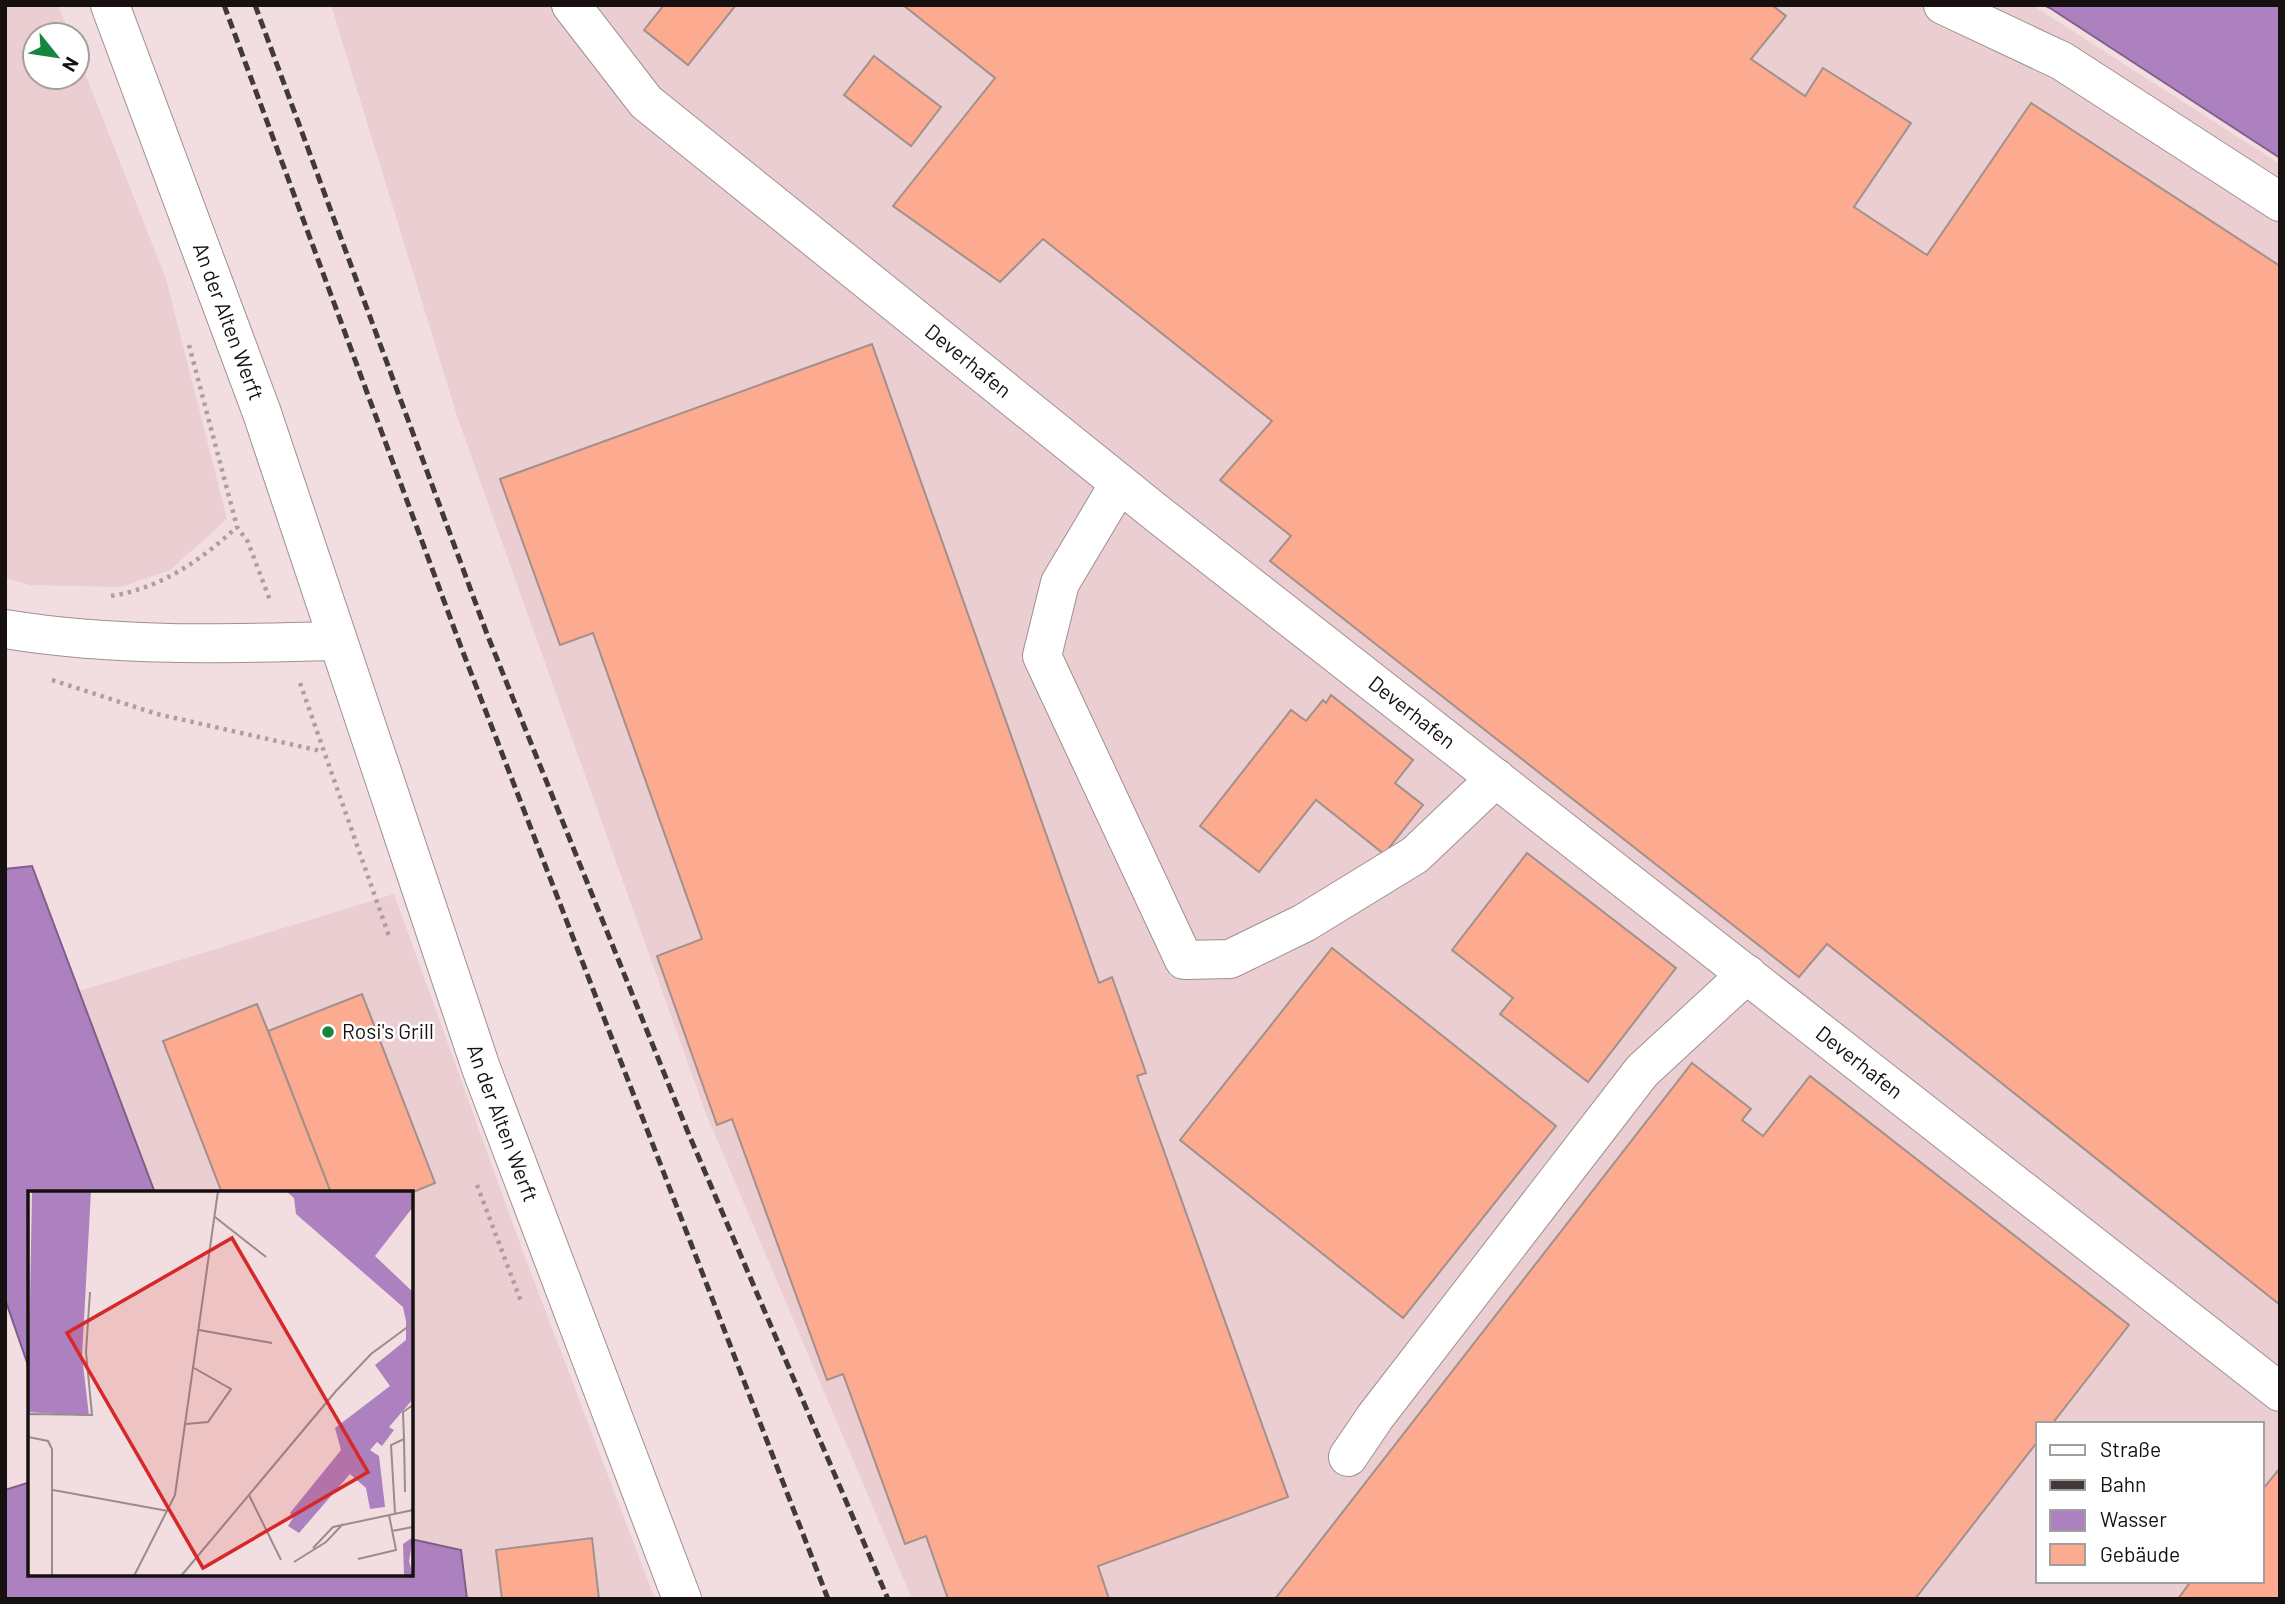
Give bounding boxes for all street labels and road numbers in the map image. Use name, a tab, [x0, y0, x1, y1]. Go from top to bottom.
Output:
street label: An der Alten Werft	[189, 239, 270, 403]
street label: Deverhafen	[921, 318, 1017, 402]
street label: Deverhafen	[1364, 670, 1461, 753]
street label: Deverhafen	[1812, 1020, 1908, 1103]
street label: An der Alten Werft	[463, 1041, 544, 1205]

